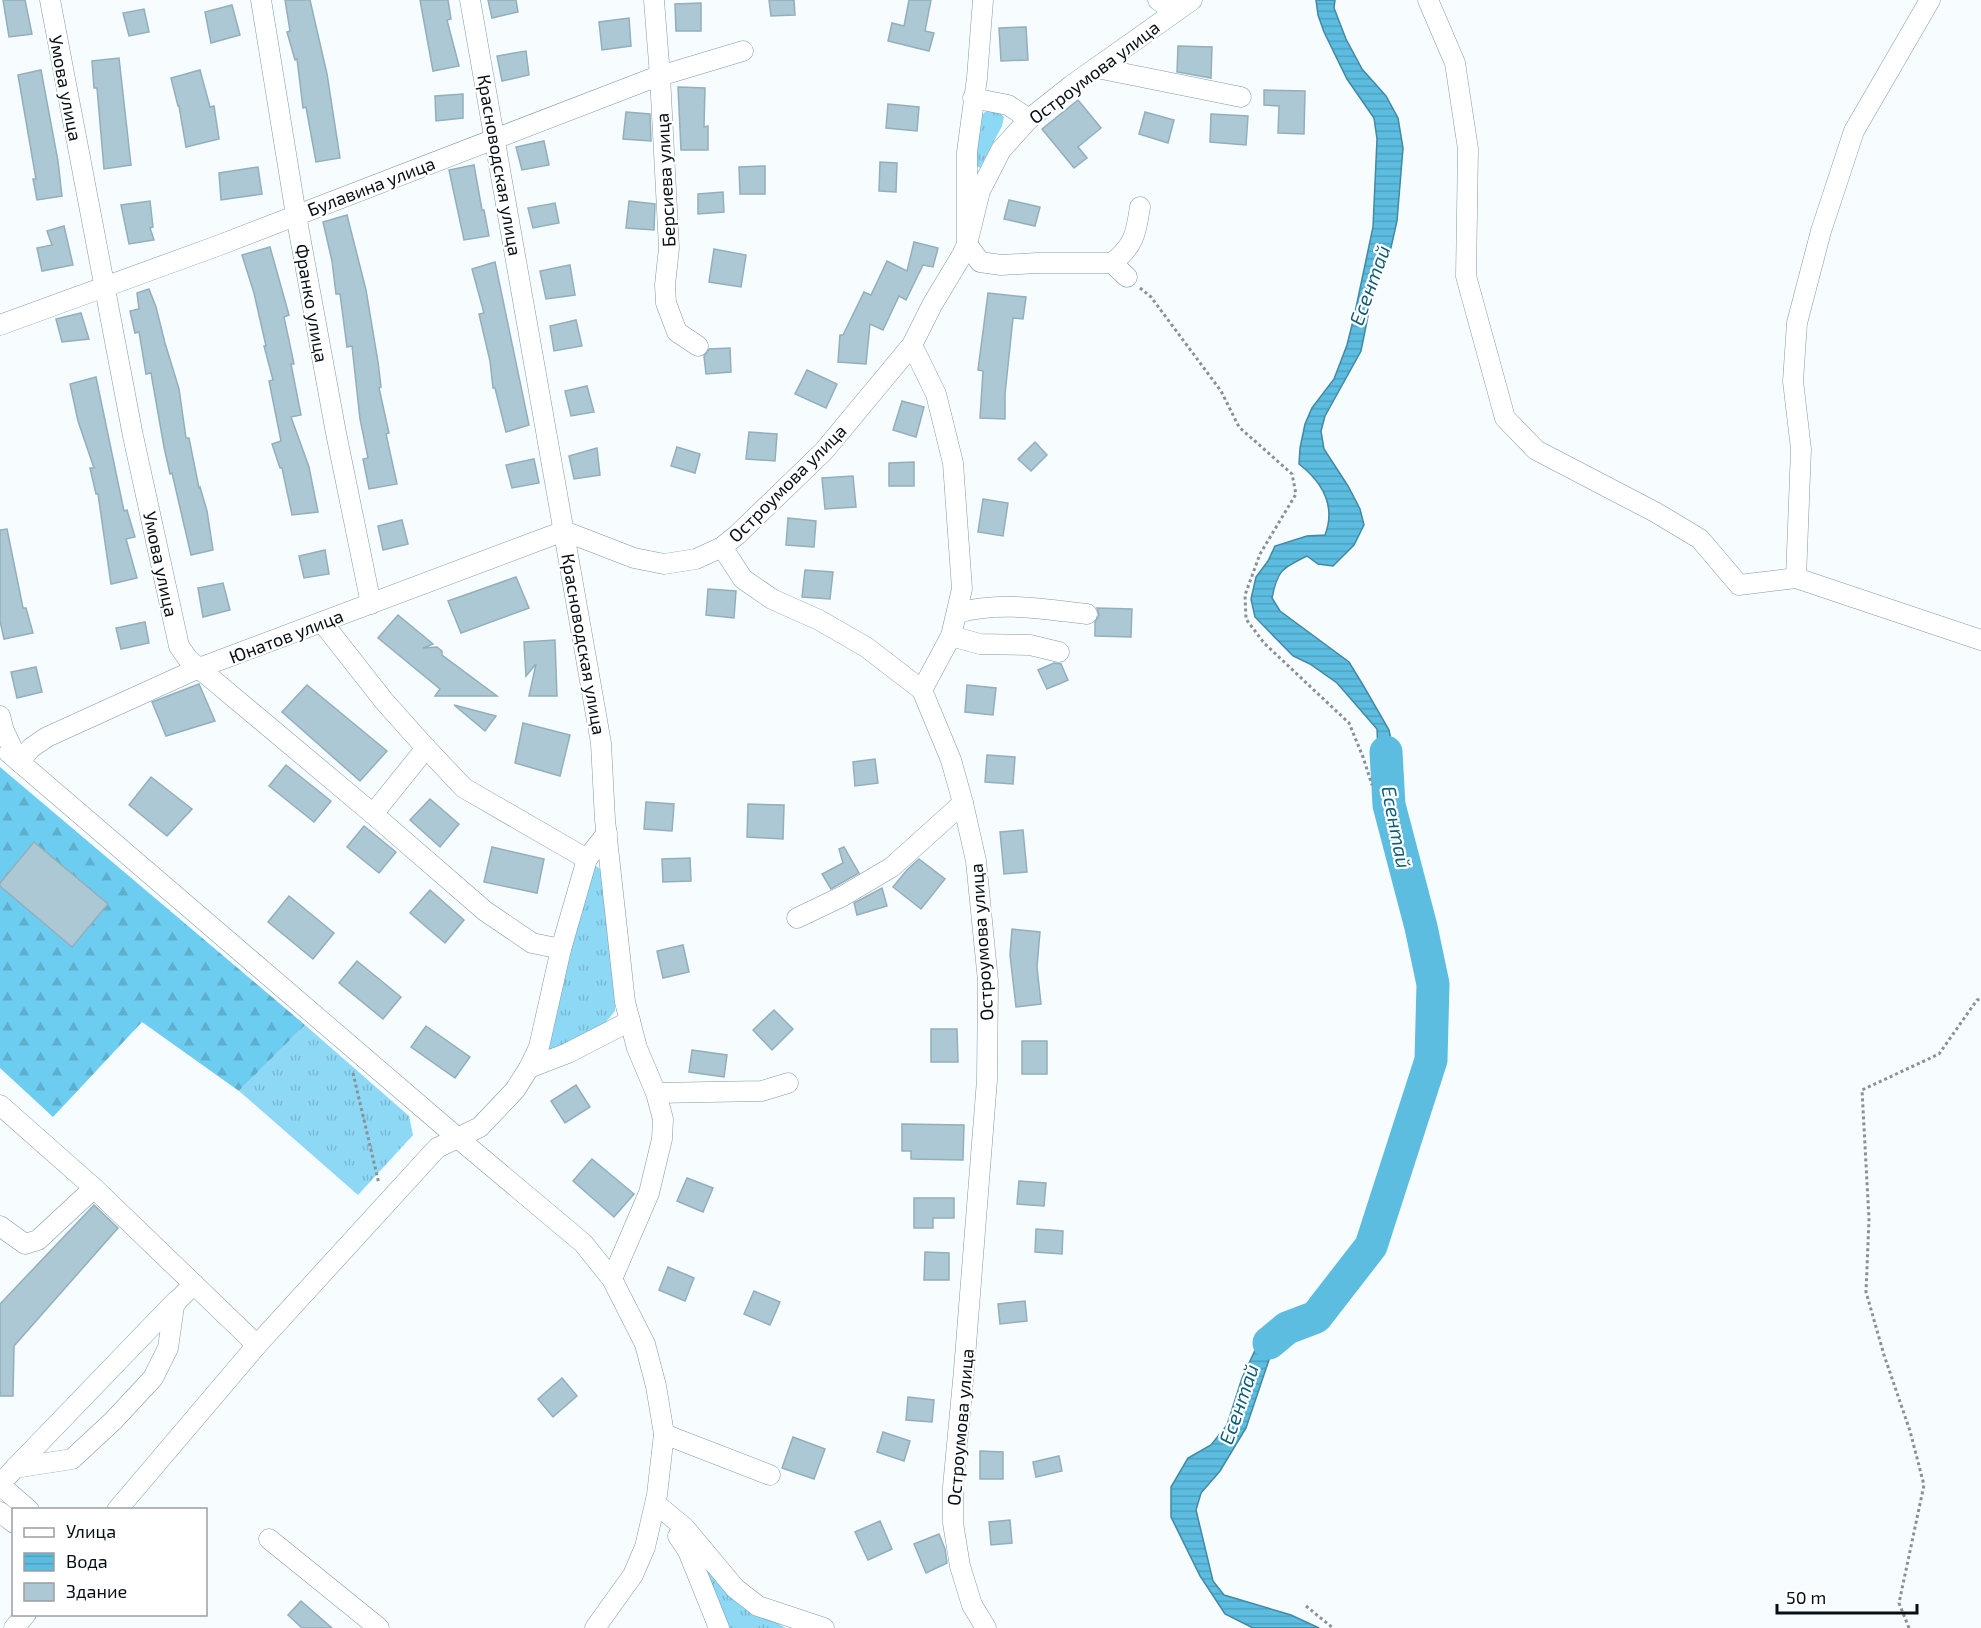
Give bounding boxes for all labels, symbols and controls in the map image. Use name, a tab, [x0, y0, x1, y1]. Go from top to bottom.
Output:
street label: Остроумова улица	[1024, 16, 1164, 128]
street label: Умова улица	[45, 33, 87, 143]
street label: Красноводская улица	[473, 73, 527, 257]
street label: Берсиева улица	[650, 112, 680, 248]
street label: Булавина улица	[304, 152, 438, 220]
street label: Франко улица	[291, 242, 333, 364]
water label: Есентай	[1343, 242, 1395, 328]
street label: Остроумова улица	[723, 419, 851, 547]
street label: Умова улица	[139, 509, 183, 619]
street label: Красноводская улица	[557, 552, 611, 736]
street label: Юнатов улица	[226, 604, 346, 668]
water label: Есентай	[1377, 784, 1417, 870]
street label: Остроумова улица	[965, 863, 997, 1021]
street label: Остроумова улица	[942, 1347, 978, 1507]
water label: Есентай	[1213, 1361, 1263, 1447]
legend	[12, 1508, 207, 1616]
text: Улица	[66, 1520, 116, 1542]
text: Вода	[66, 1550, 108, 1572]
scale bar	[1777, 1577, 1916, 1615]
text: Здание	[66, 1580, 127, 1602]
text: 50 m	[1786, 1586, 1826, 1608]

